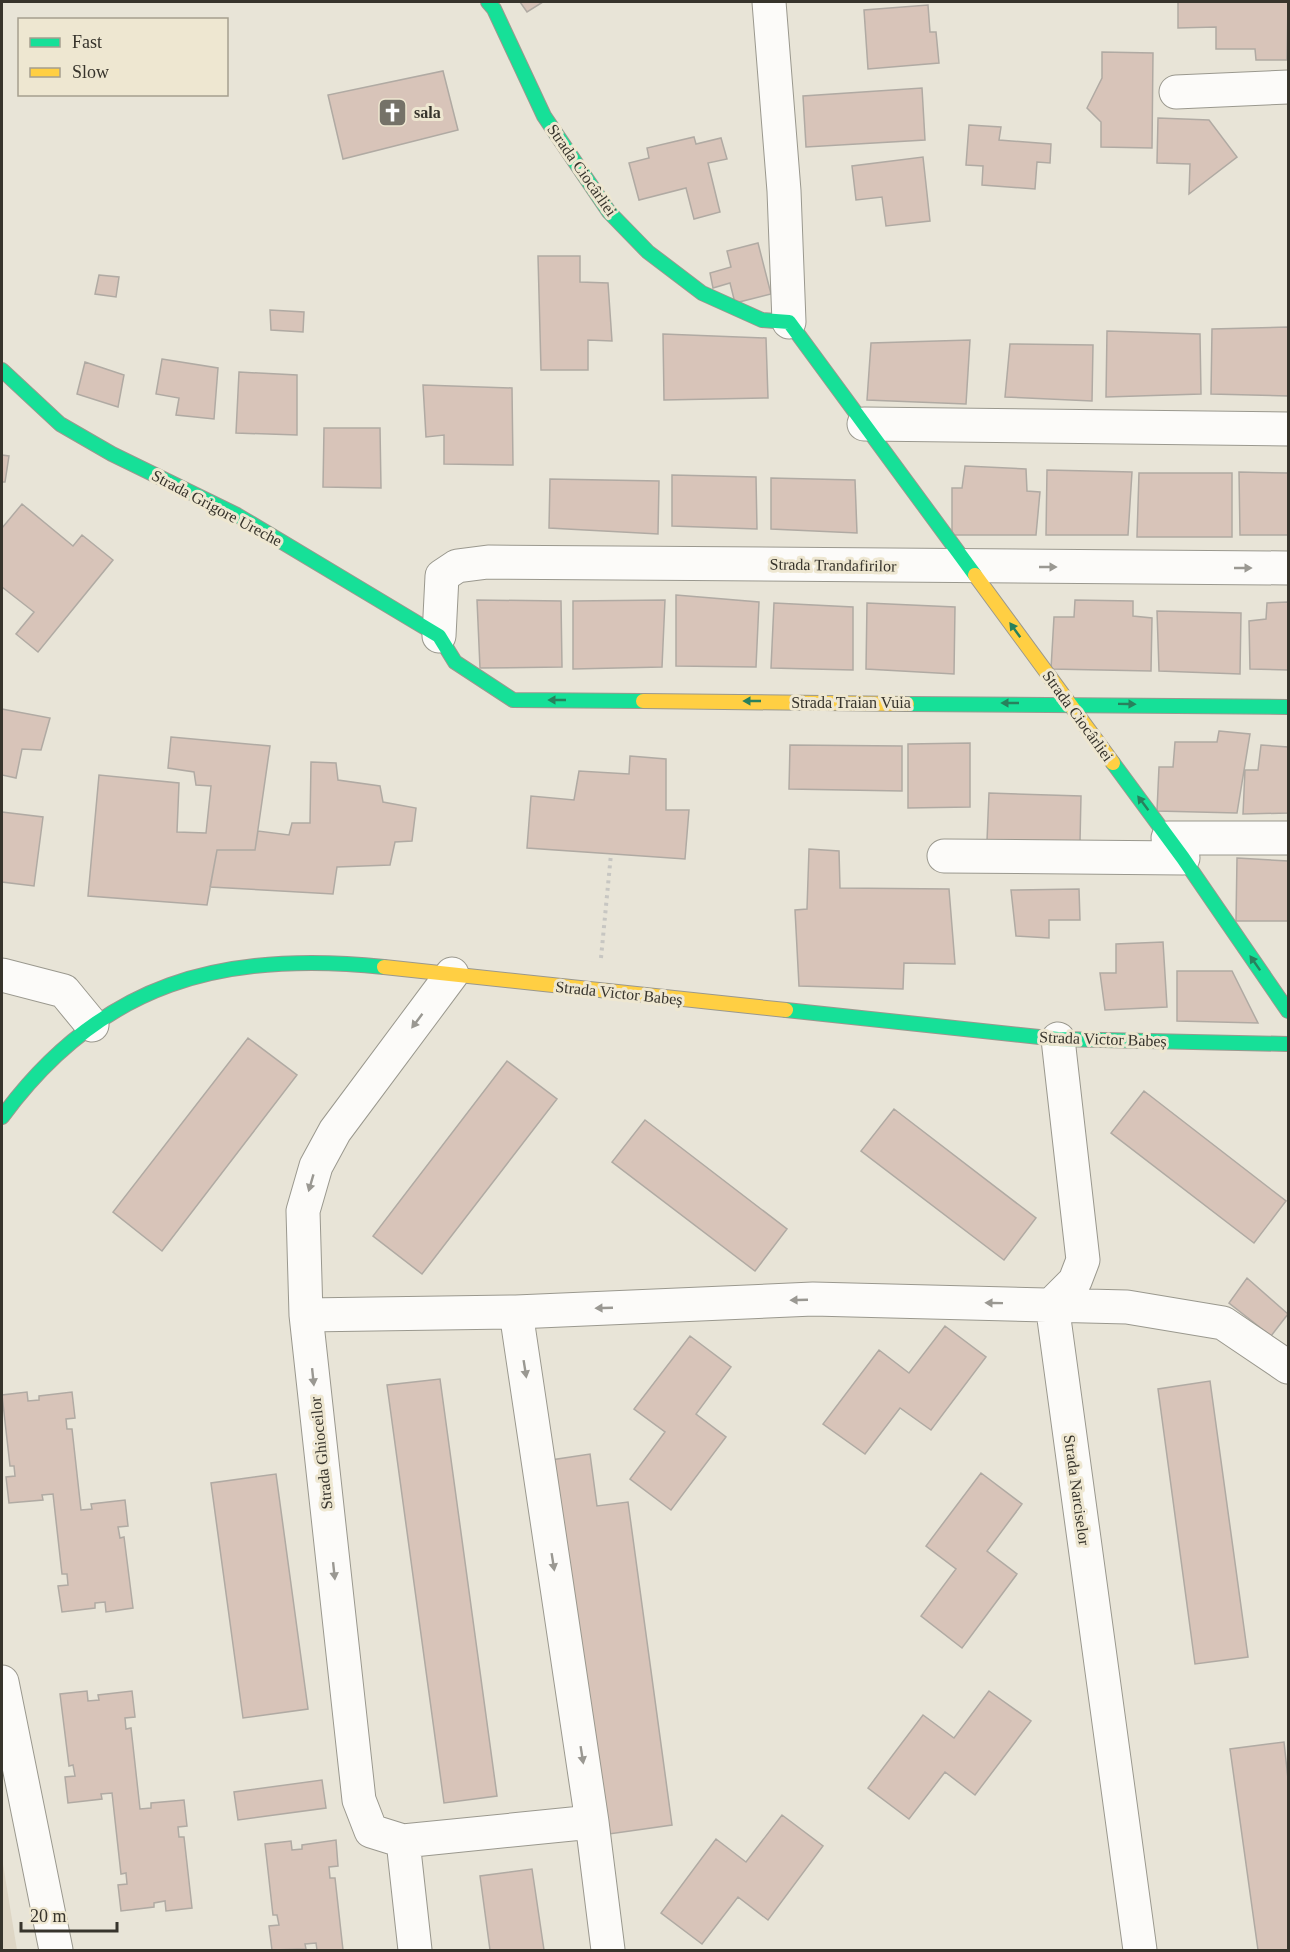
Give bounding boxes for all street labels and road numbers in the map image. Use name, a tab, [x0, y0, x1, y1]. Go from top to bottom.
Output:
street label: Strada Ciocârliei	[544, 121, 620, 220]
street label: Strada Grigore Ureche	[149, 466, 285, 550]
street label: Strada Trandafirilor	[770, 555, 897, 575]
street label: Strada Ciocârliei	[1039, 667, 1117, 765]
street label: Strada Traian Vuia	[791, 694, 911, 711]
street label: Strada Victor Babeș	[555, 978, 683, 1009]
street label: Strada Victor Babeș	[1039, 1028, 1167, 1051]
street label: Strada Ghioceilor	[307, 1395, 335, 1510]
street label: Strada Narciselor	[1061, 1434, 1093, 1547]

